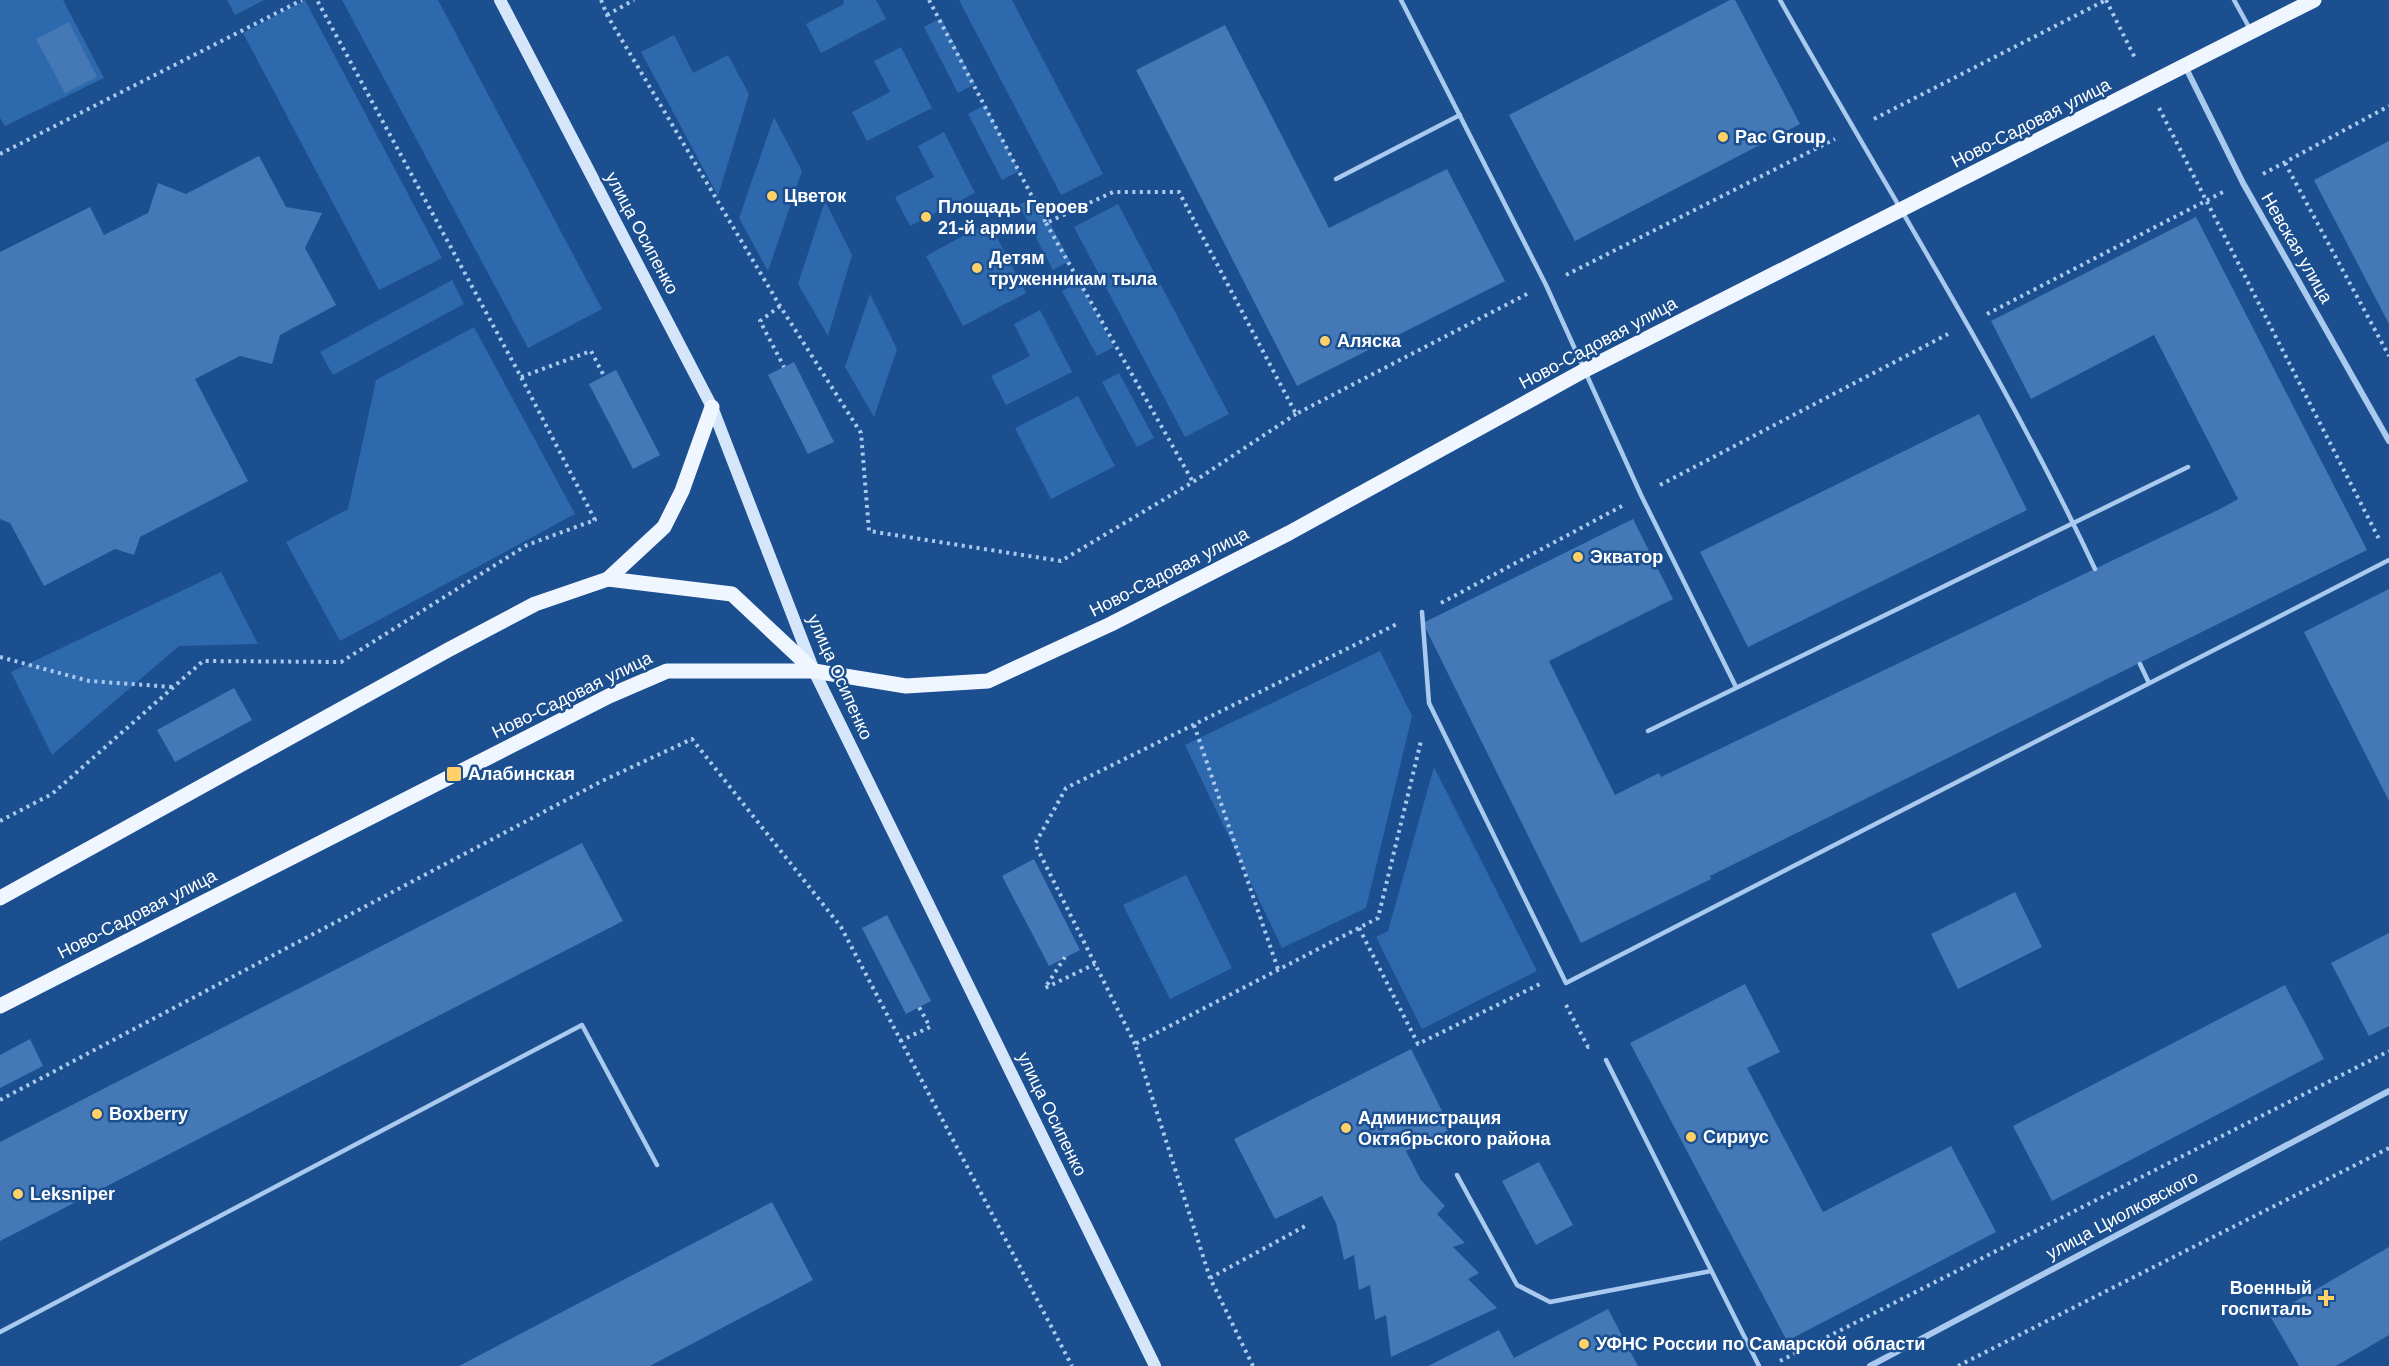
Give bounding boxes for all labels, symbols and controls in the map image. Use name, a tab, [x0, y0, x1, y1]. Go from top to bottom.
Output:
street label: Ново-Садовая улица	[1948, 74, 2115, 172]
place label: Pac Group	[1735, 127, 1826, 147]
marker: Pac Group	[1716, 130, 1730, 144]
street label: улица Осипенко	[601, 169, 683, 297]
place label: Цветок	[784, 186, 847, 206]
marker: Цветок	[765, 189, 779, 203]
street label: Невская улица	[2257, 189, 2337, 307]
place label: Площадь Героев 21-й армии	[938, 197, 1088, 238]
marker: Площадь Героев 21-й армии	[919, 210, 933, 224]
place label: Детям труженникам тыла	[989, 248, 1158, 289]
marker: Детям труженникам тыла	[970, 261, 984, 275]
street label: Ново-Садовая улица	[1516, 292, 1681, 393]
place label: Аляска	[1337, 331, 1402, 351]
marker: Аляска	[1318, 334, 1332, 348]
street label: Ново-Садовая улица	[1086, 523, 1253, 621]
place label: Экватор	[1590, 547, 1663, 567]
marker: Экватор	[1571, 550, 1585, 564]
street label: улица Осипенко	[803, 611, 877, 743]
street label: Ново-Садовая улица	[489, 647, 656, 742]
place label: Алабинская	[468, 764, 575, 784]
marker: Алабинская	[445, 765, 463, 783]
street label: Ново-Садовая улица	[54, 865, 221, 963]
street label: улица Осипенко	[1013, 1049, 1091, 1179]
place label: Boxberry	[109, 1104, 188, 1124]
marker: Boxberry	[90, 1107, 104, 1121]
place label: Администрация Октябрьского района	[1358, 1108, 1551, 1149]
marker: Администрация Октябрьского района	[1339, 1121, 1353, 1135]
place label: Сириус	[1703, 1127, 1769, 1147]
marker: Сириус	[1684, 1130, 1698, 1144]
street label: улица Циолковского	[2043, 1167, 2201, 1263]
place label: Leksniper	[30, 1184, 115, 1204]
marker: Leksniper	[11, 1187, 25, 1201]
place label: Военный госпиталь	[2221, 1278, 2312, 1319]
marker: Военный госпиталь	[2317, 1289, 2335, 1307]
place label: УФНС России по Самарской области	[1596, 1334, 1925, 1354]
marker: УФНС России по Самарской области	[1577, 1337, 1591, 1351]

